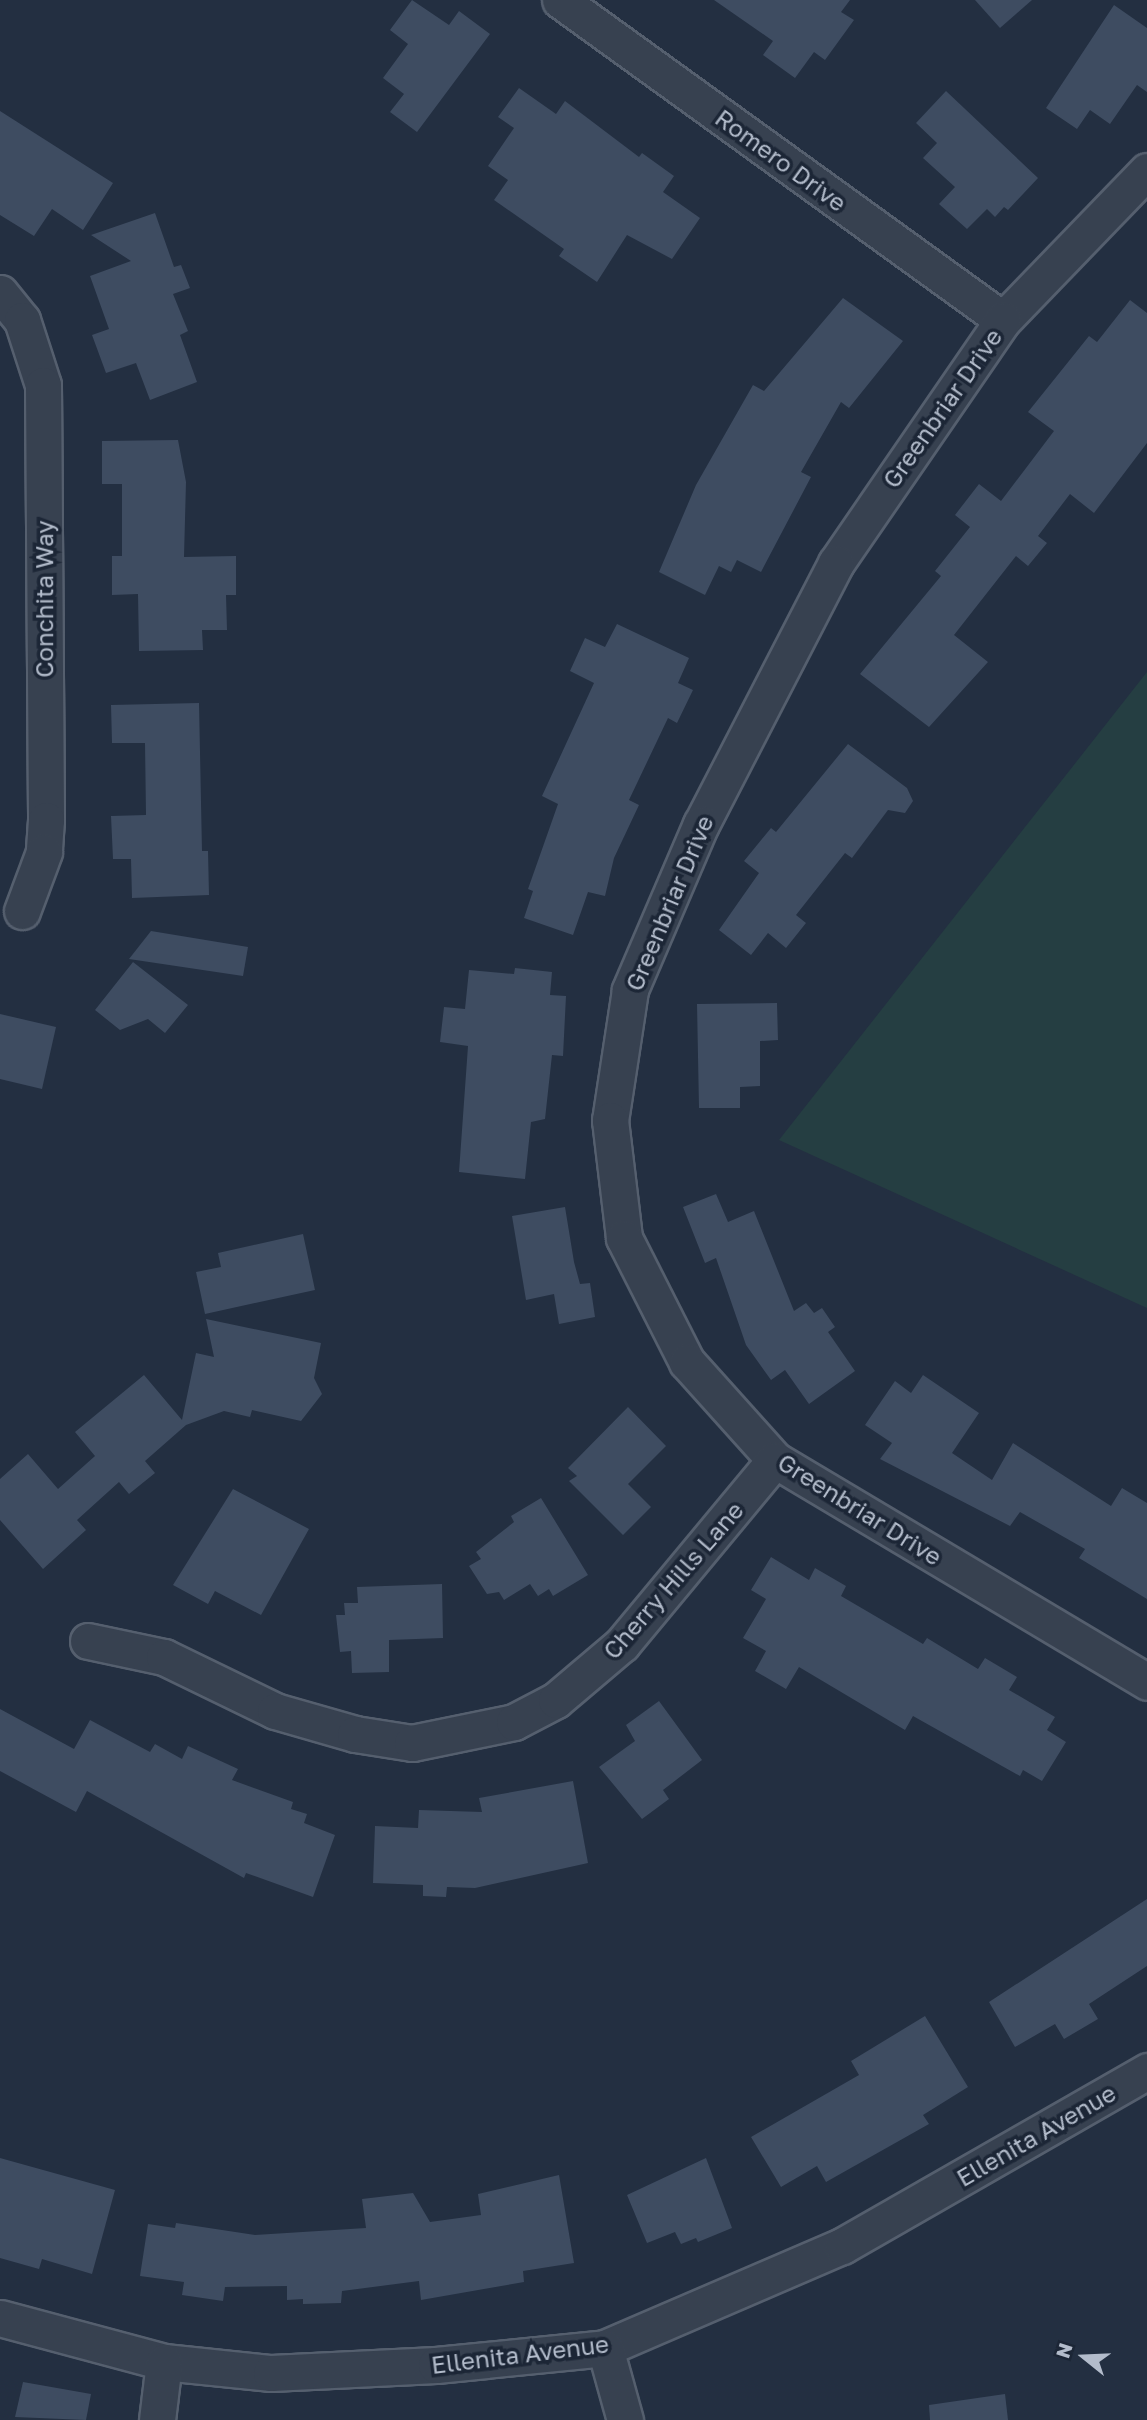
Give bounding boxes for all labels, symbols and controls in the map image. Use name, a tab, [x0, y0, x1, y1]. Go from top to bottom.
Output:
street label: Romero Drive	[710, 103, 852, 217]
street label: Greenbriar Drive	[876, 323, 1008, 493]
street label: Conchita Way	[30, 520, 58, 678]
street label: Greenbriar Drive	[619, 811, 719, 995]
street label: Greenbriar Drive	[773, 1447, 947, 1571]
street label: Cherry Hills Lane	[597, 1496, 749, 1664]
street label: Ellenita Avenue	[951, 2078, 1121, 2192]
north arrow	[1049, 2322, 1119, 2392]
street label: Ellenita Avenue	[430, 2329, 610, 2379]
text: N	[1050, 2340, 1077, 2361]

